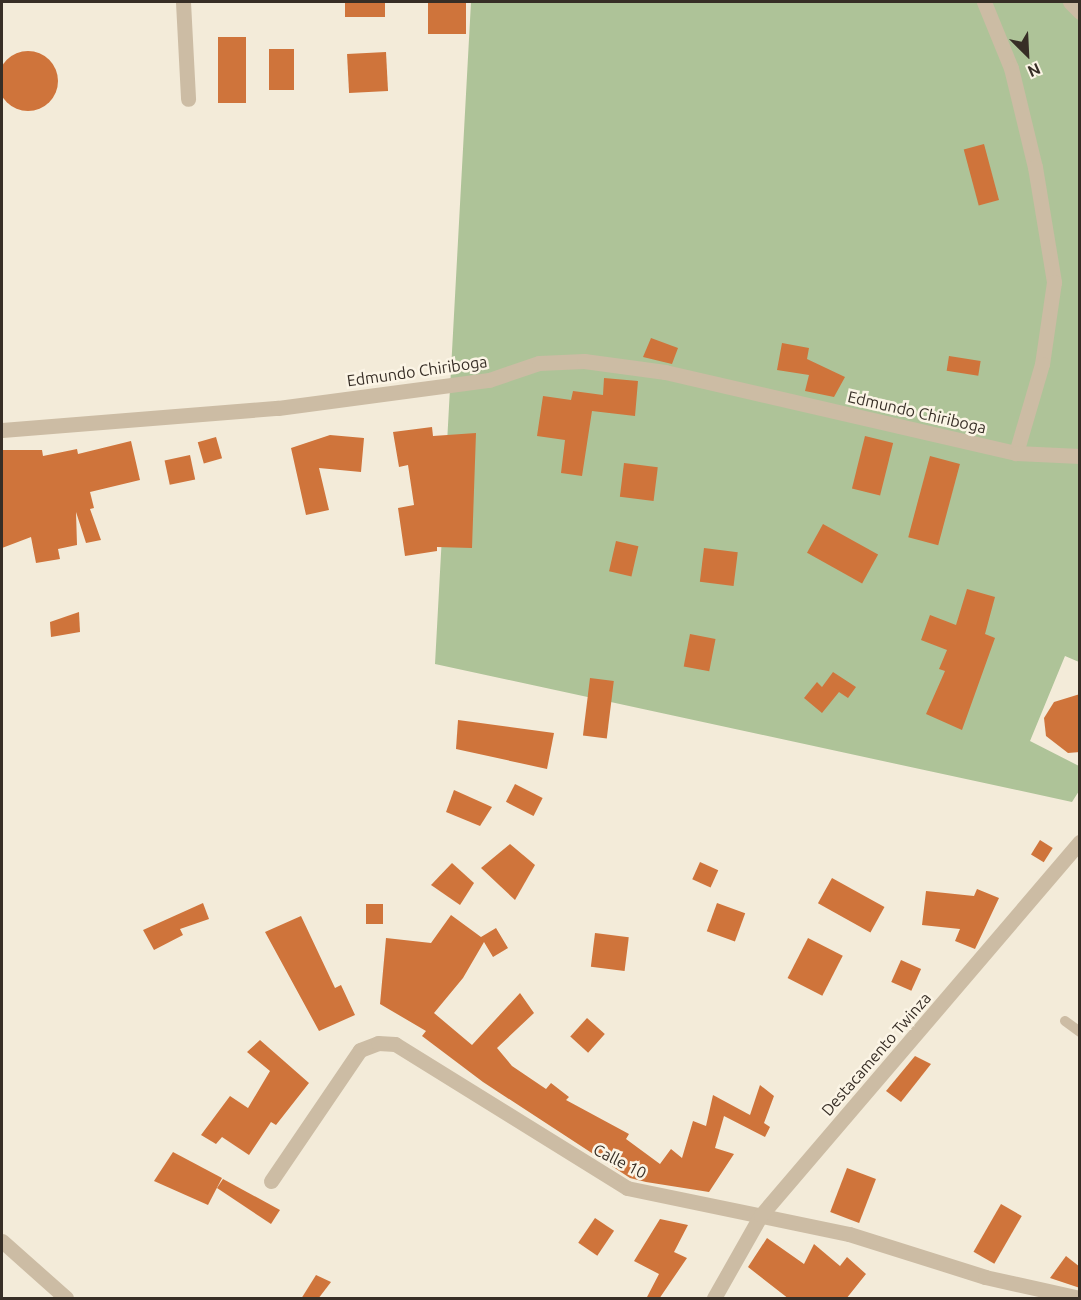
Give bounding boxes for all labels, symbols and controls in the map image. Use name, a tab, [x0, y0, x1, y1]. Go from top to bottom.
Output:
north arrow	[997, 24, 1057, 84]
text: N	[1025, 60, 1043, 81]
street label: Edmundo Chiriboga	[346, 352, 488, 390]
street label: Edmundo Chiriboga	[846, 387, 988, 437]
street label: Destacamento Twinza	[817, 988, 935, 1120]
street label: Calle 10	[590, 1140, 650, 1182]

